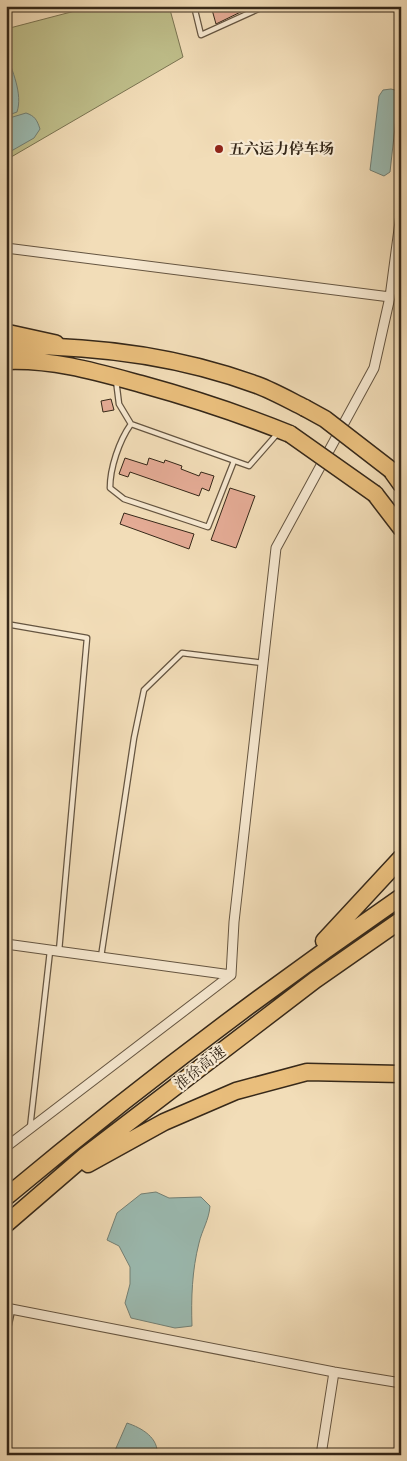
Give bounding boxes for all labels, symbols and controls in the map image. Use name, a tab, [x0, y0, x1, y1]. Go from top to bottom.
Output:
place label: 五六运力停车场	[229, 140, 334, 159]
marker: 五六运力停车场	[213, 143, 225, 155]
street label: 淮徐高速	[171, 1042, 230, 1094]

